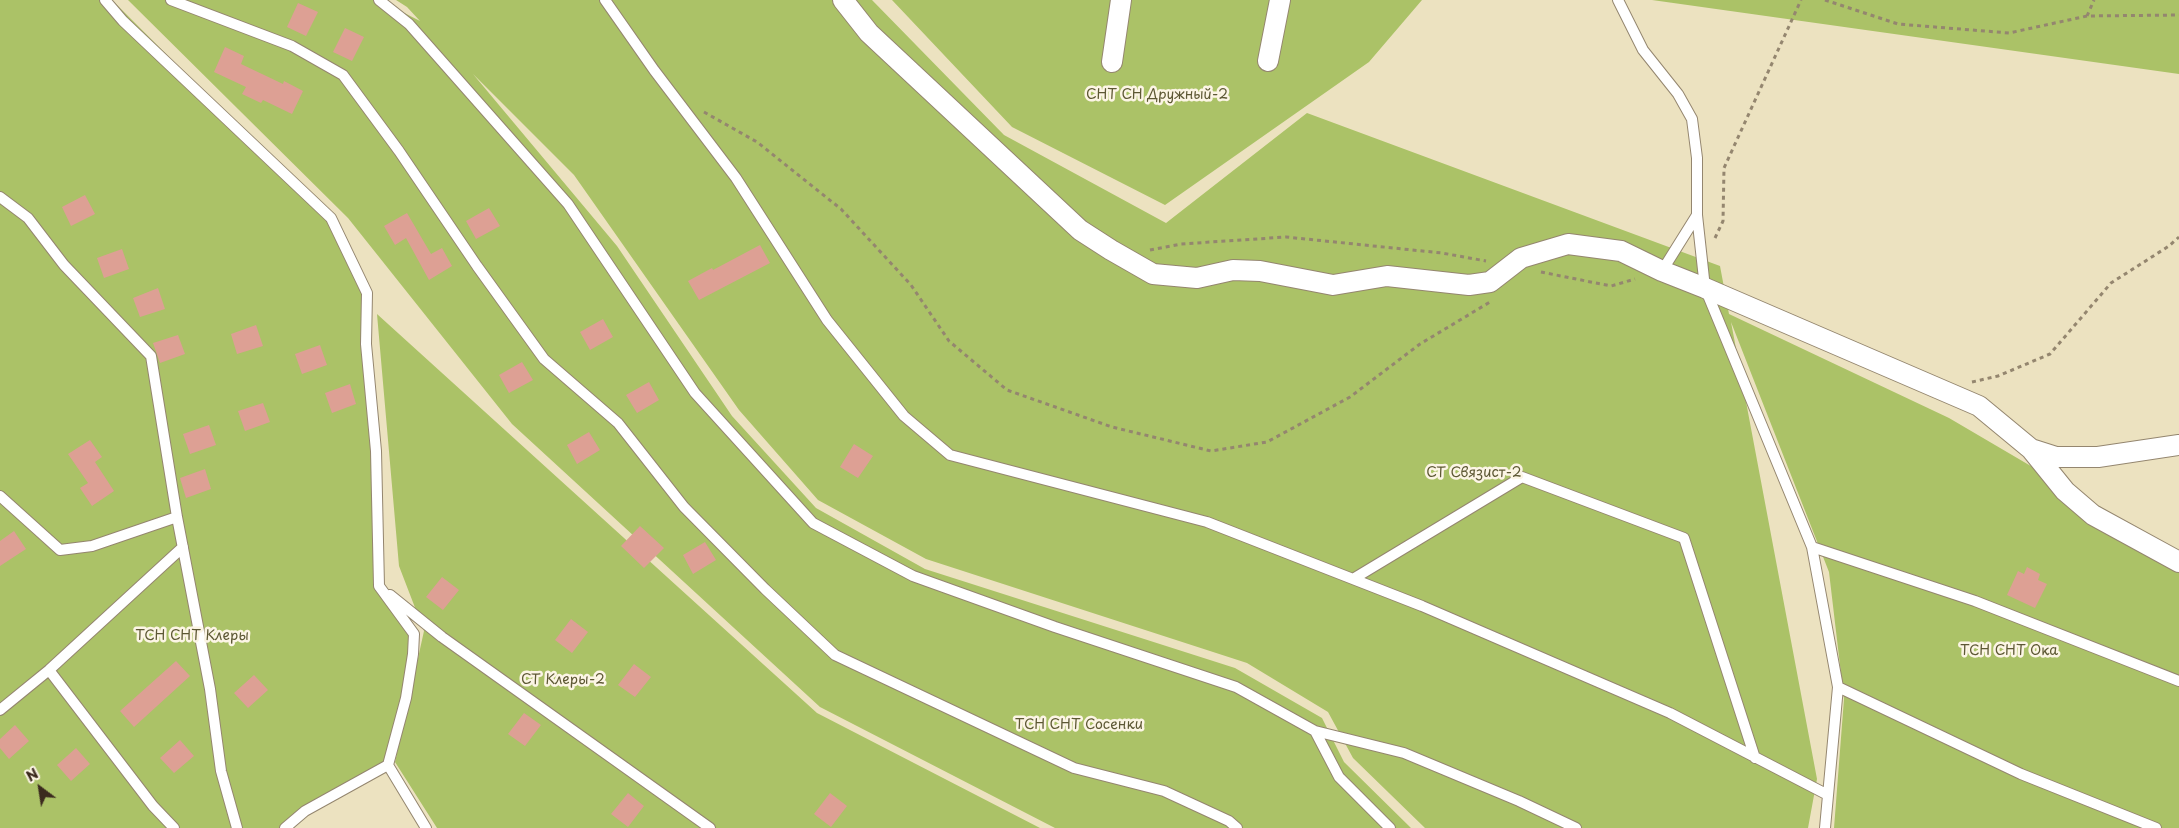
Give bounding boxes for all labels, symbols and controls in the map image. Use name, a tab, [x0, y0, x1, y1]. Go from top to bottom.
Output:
park label: СНТ СН Дружный-2	[1086, 87, 1228, 103]
park label: СТ Связист-2	[1426, 465, 1522, 481]
park label: ТСН СНТ Клеры	[135, 628, 249, 644]
park label: ТСН СНТ Ока	[1960, 643, 2058, 659]
park label: СТ Клеры-2	[521, 672, 605, 688]
park label: ТСН СНТ Сосенки	[1015, 717, 1143, 733]
north arrow	[15, 763, 65, 813]
text: N	[22, 763, 42, 787]

